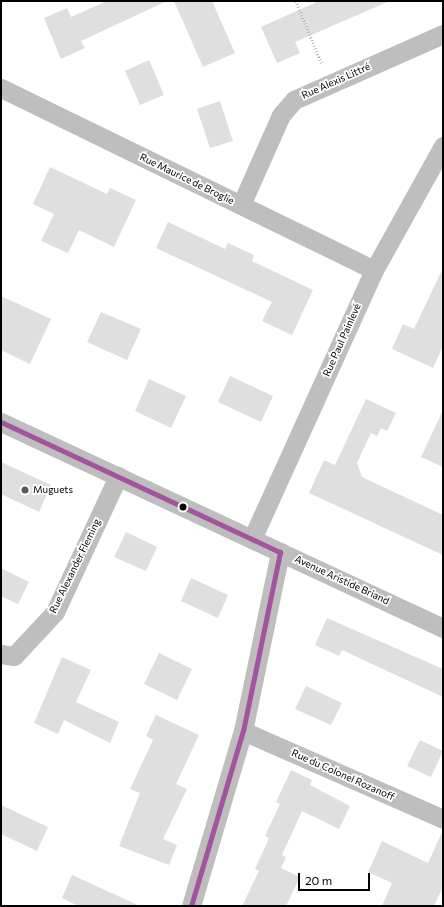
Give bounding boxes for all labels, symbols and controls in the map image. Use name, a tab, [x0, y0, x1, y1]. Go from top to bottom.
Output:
street label: Rue Alexis Littré	[300, 60, 372, 102]
street label: Rue Maurice de Broglie	[138, 151, 236, 207]
street label: Rue Paul Painlevé	[321, 302, 363, 378]
place label: Muguets	[33, 484, 73, 496]
marker: Muguets	[20, 485, 30, 495]
unlabelled marker	[178, 502, 188, 512]
street label: Rue Alexander Fleming	[47, 517, 103, 615]
street label: Avenue Aristide Briand	[293, 553, 391, 607]
street label: Rue du Colonel Rozanoff	[290, 747, 396, 803]
scale bar	[300, 865, 372, 891]
text: 20 m	[305, 873, 332, 887]

